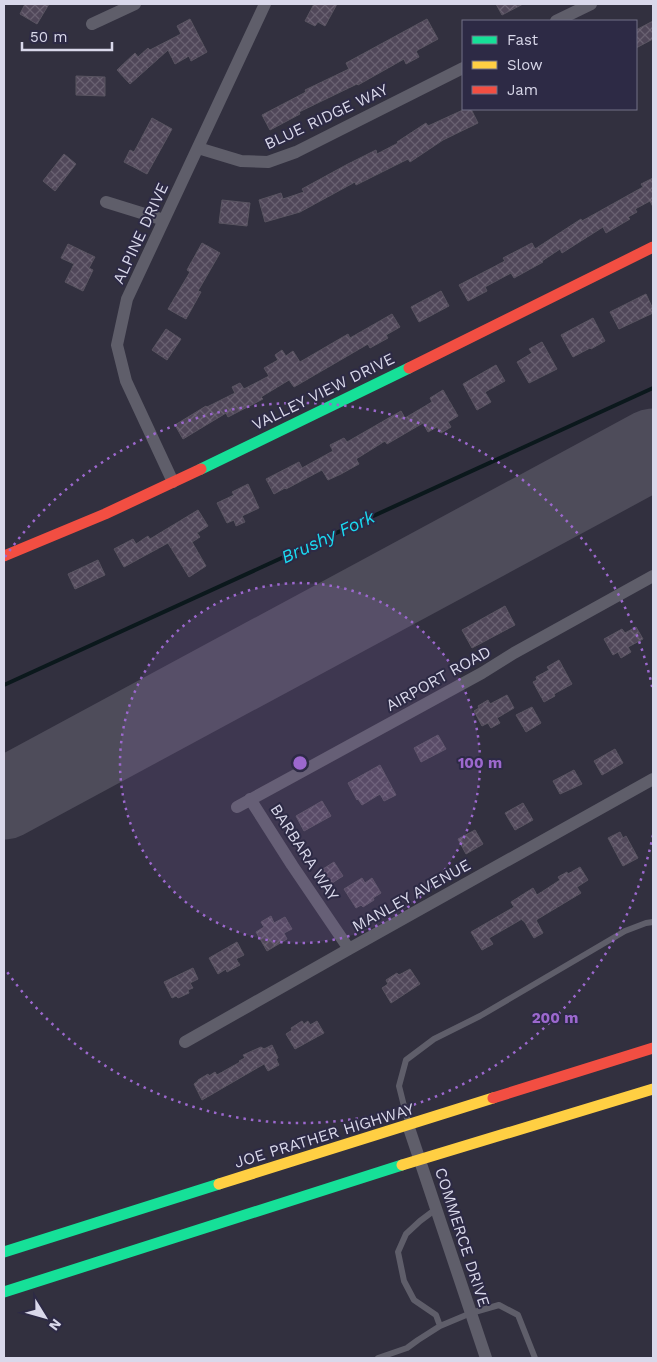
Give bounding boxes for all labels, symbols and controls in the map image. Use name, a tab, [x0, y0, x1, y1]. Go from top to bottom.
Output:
scale bar	[22, 20, 112, 52]
legend	[462, 20, 637, 110]
text: 50 m	[30, 28, 67, 46]
text: Fast	[507, 31, 539, 49]
text: Slow	[507, 56, 543, 74]
street label: BLUE RIDGE WAY	[262, 80, 391, 153]
text: Jam	[507, 81, 538, 99]
street label: ALPINE DRIVE	[109, 180, 172, 287]
street label: VALLEY VIEW DRIVE	[249, 349, 397, 434]
water label: Brushy Fork	[278, 505, 379, 567]
street label: AIRPORT ROAD	[382, 642, 494, 715]
centre of rings	[291, 754, 309, 772]
text: 100 m	[458, 754, 502, 772]
street label: BARBARA WAY	[266, 800, 343, 904]
street label: MANLEY AVENUE	[349, 855, 474, 936]
text: 200 m	[532, 1009, 578, 1027]
street label: JOE PRATHER HIGHWAY	[232, 1099, 416, 1172]
street label: COMMERCE DRIVE	[431, 1165, 494, 1309]
north arrow	[20, 1292, 70, 1342]
text: N	[46, 1316, 65, 1334]

